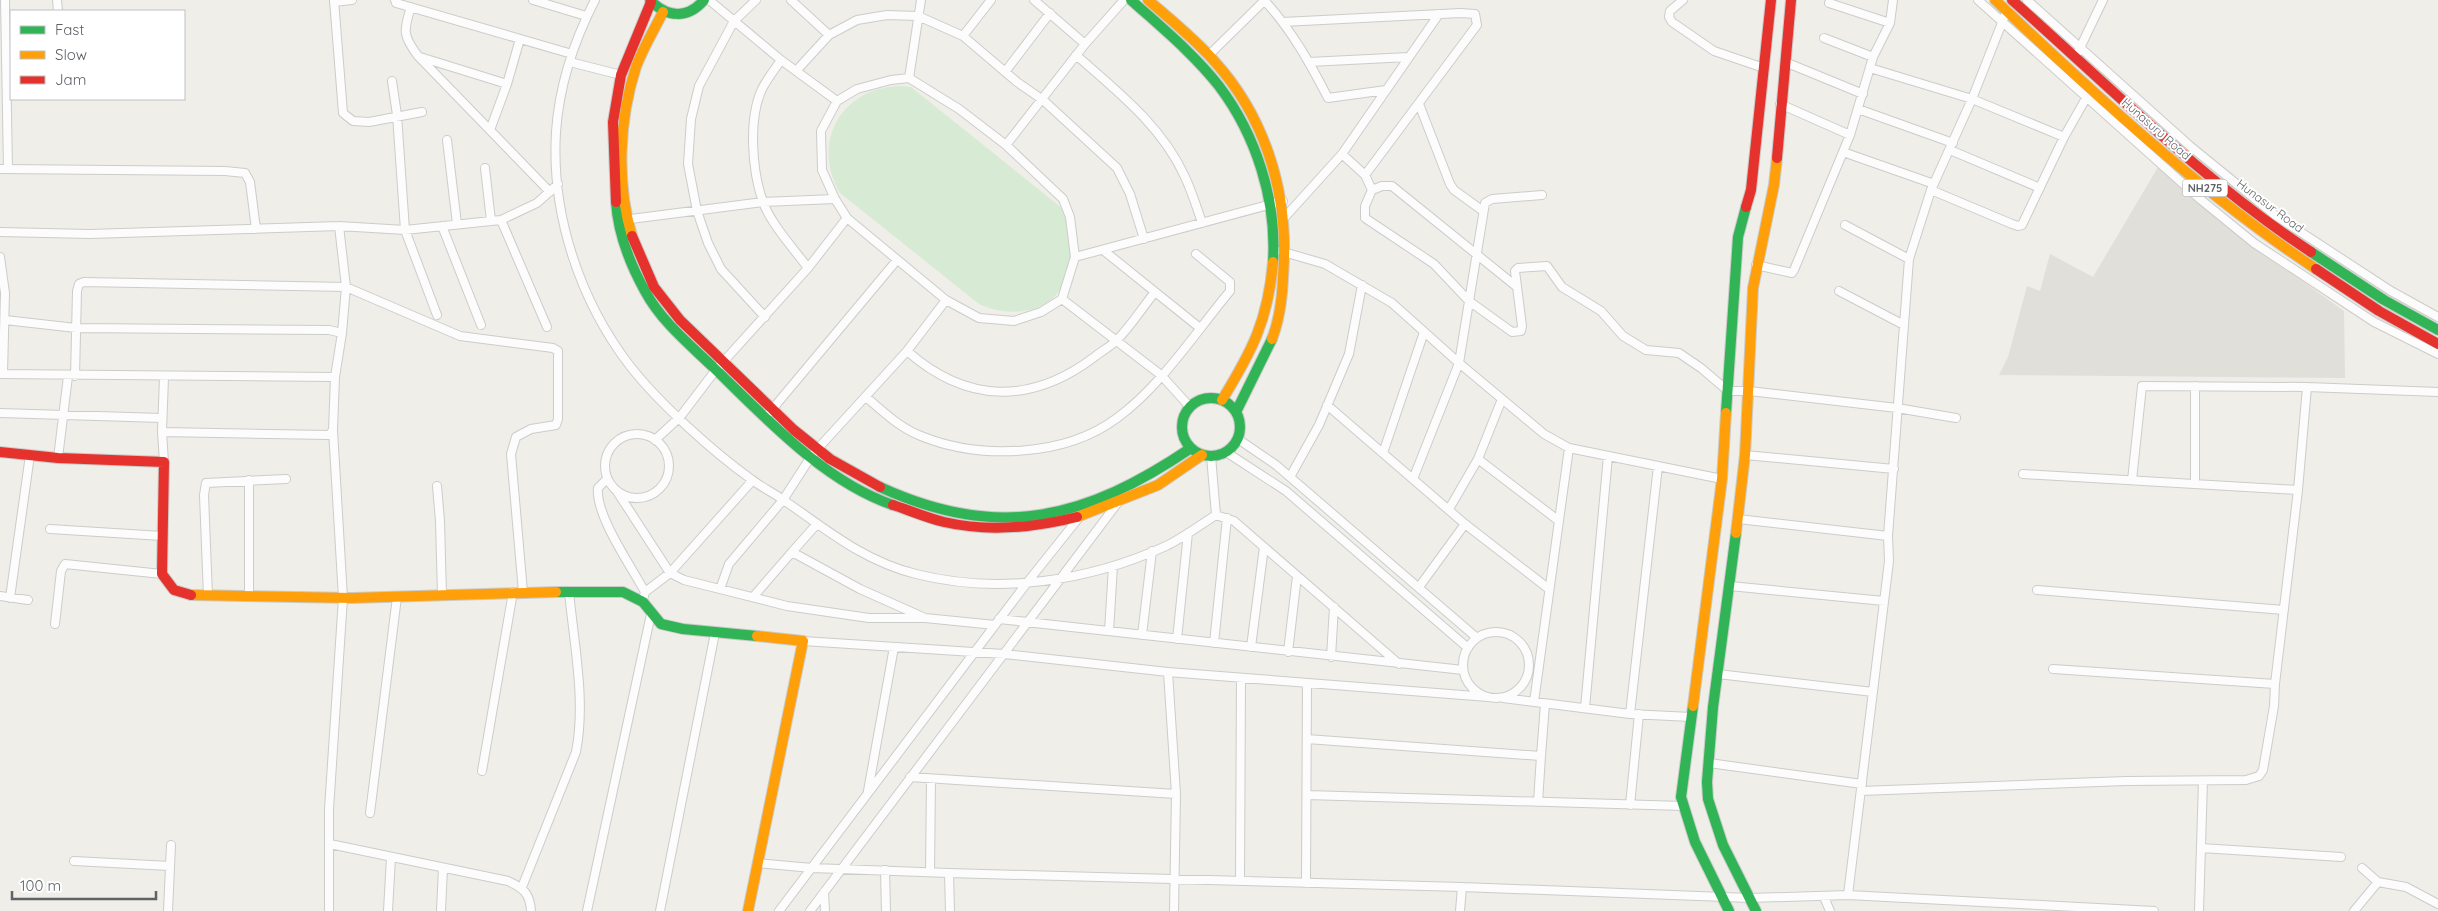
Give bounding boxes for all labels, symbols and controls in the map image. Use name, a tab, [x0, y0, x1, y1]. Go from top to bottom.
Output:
legend	[10, 10, 185, 100]
text: Fast	[55, 20, 84, 39]
text: Slow	[55, 45, 87, 64]
text: Jam	[55, 70, 86, 89]
street label: Hunasuru Road	[2119, 95, 2194, 163]
street label: Hunasur Road	[2234, 176, 2307, 236]
road number: NH275	[2182, 180, 2228, 197]
scale bar	[12, 868, 156, 900]
text: 100 m	[20, 876, 61, 895]

